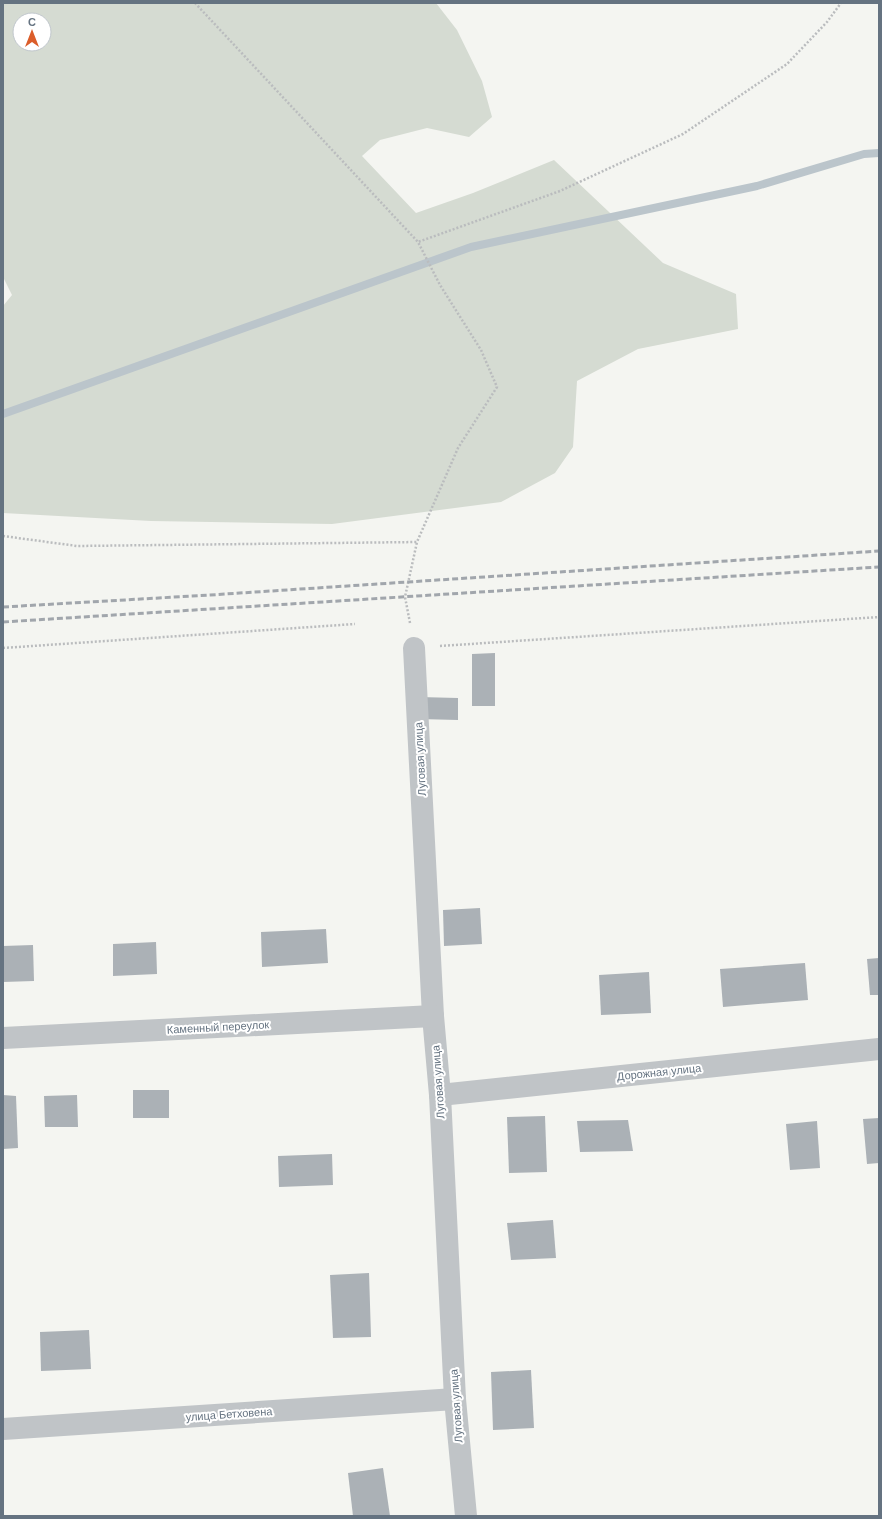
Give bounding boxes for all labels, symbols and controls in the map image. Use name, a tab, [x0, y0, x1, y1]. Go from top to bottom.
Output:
north arrow	[12, 12, 52, 52]
text: С	[28, 16, 36, 28]
street label: Луговая улица	[412, 721, 428, 796]
street label: Каменный переулок	[167, 1018, 270, 1036]
street label: Луговая улица	[429, 1044, 447, 1119]
street label: Дорожная улица	[616, 1062, 703, 1082]
street label: Луговая улица	[447, 1368, 465, 1443]
street label: улица Бетховена	[185, 1405, 274, 1423]

